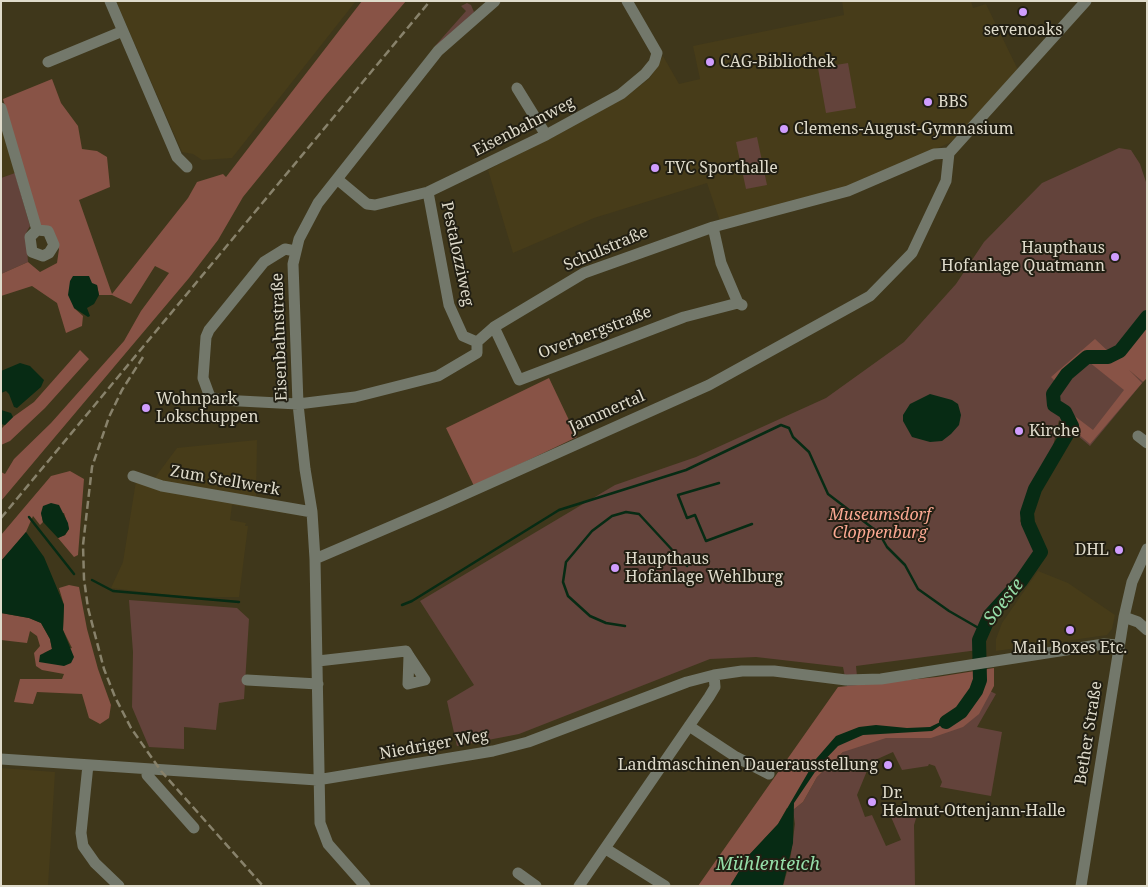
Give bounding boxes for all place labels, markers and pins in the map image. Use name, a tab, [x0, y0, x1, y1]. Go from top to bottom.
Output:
marker: sevenoaks	[1017, 6, 1029, 18]
place label: sevenoaks	[984, 20, 1062, 40]
place label: CAG-Bibliothek	[720, 52, 836, 72]
marker: CAG-Bibliothek	[704, 56, 716, 68]
place label: BBS	[938, 92, 968, 112]
marker: BBS	[922, 96, 934, 108]
place label: Clemens-August-Gymnasium	[794, 119, 1014, 139]
marker: Clemens-August-Gymnasium	[778, 123, 790, 135]
place label: TVC Sporthalle	[665, 158, 778, 178]
marker: TVC Sporthalle	[649, 162, 661, 174]
place label: Haupthaus Hofanlage Quatmann	[941, 238, 1105, 276]
marker: Haupthaus Hofanlage Quatmann	[1109, 251, 1121, 263]
place label: Wohnpark Lokschuppen	[156, 389, 258, 427]
marker: Wohnpark Lokschuppen	[140, 402, 152, 414]
place label: Kirche	[1029, 421, 1079, 441]
marker: Kirche	[1013, 425, 1025, 437]
place label: DHL	[1075, 540, 1109, 560]
marker: DHL	[1113, 544, 1125, 556]
place label: Haupthaus Hofanlage Wehlburg	[625, 549, 783, 587]
marker: Haupthaus Hofanlage Wehlburg	[609, 562, 621, 574]
marker: Mail Boxes Etc.	[1064, 624, 1076, 636]
place label: Mail Boxes Etc.	[1013, 638, 1127, 658]
place label: Landmaschinen Dauerausstellung	[618, 755, 878, 775]
marker: Landmaschinen Dauerausstellung	[882, 759, 894, 771]
place label: Dr. Helmut-Ottenjann-Halle	[882, 783, 1066, 821]
marker: Dr. Helmut-Ottenjann-Halle	[866, 796, 878, 808]

